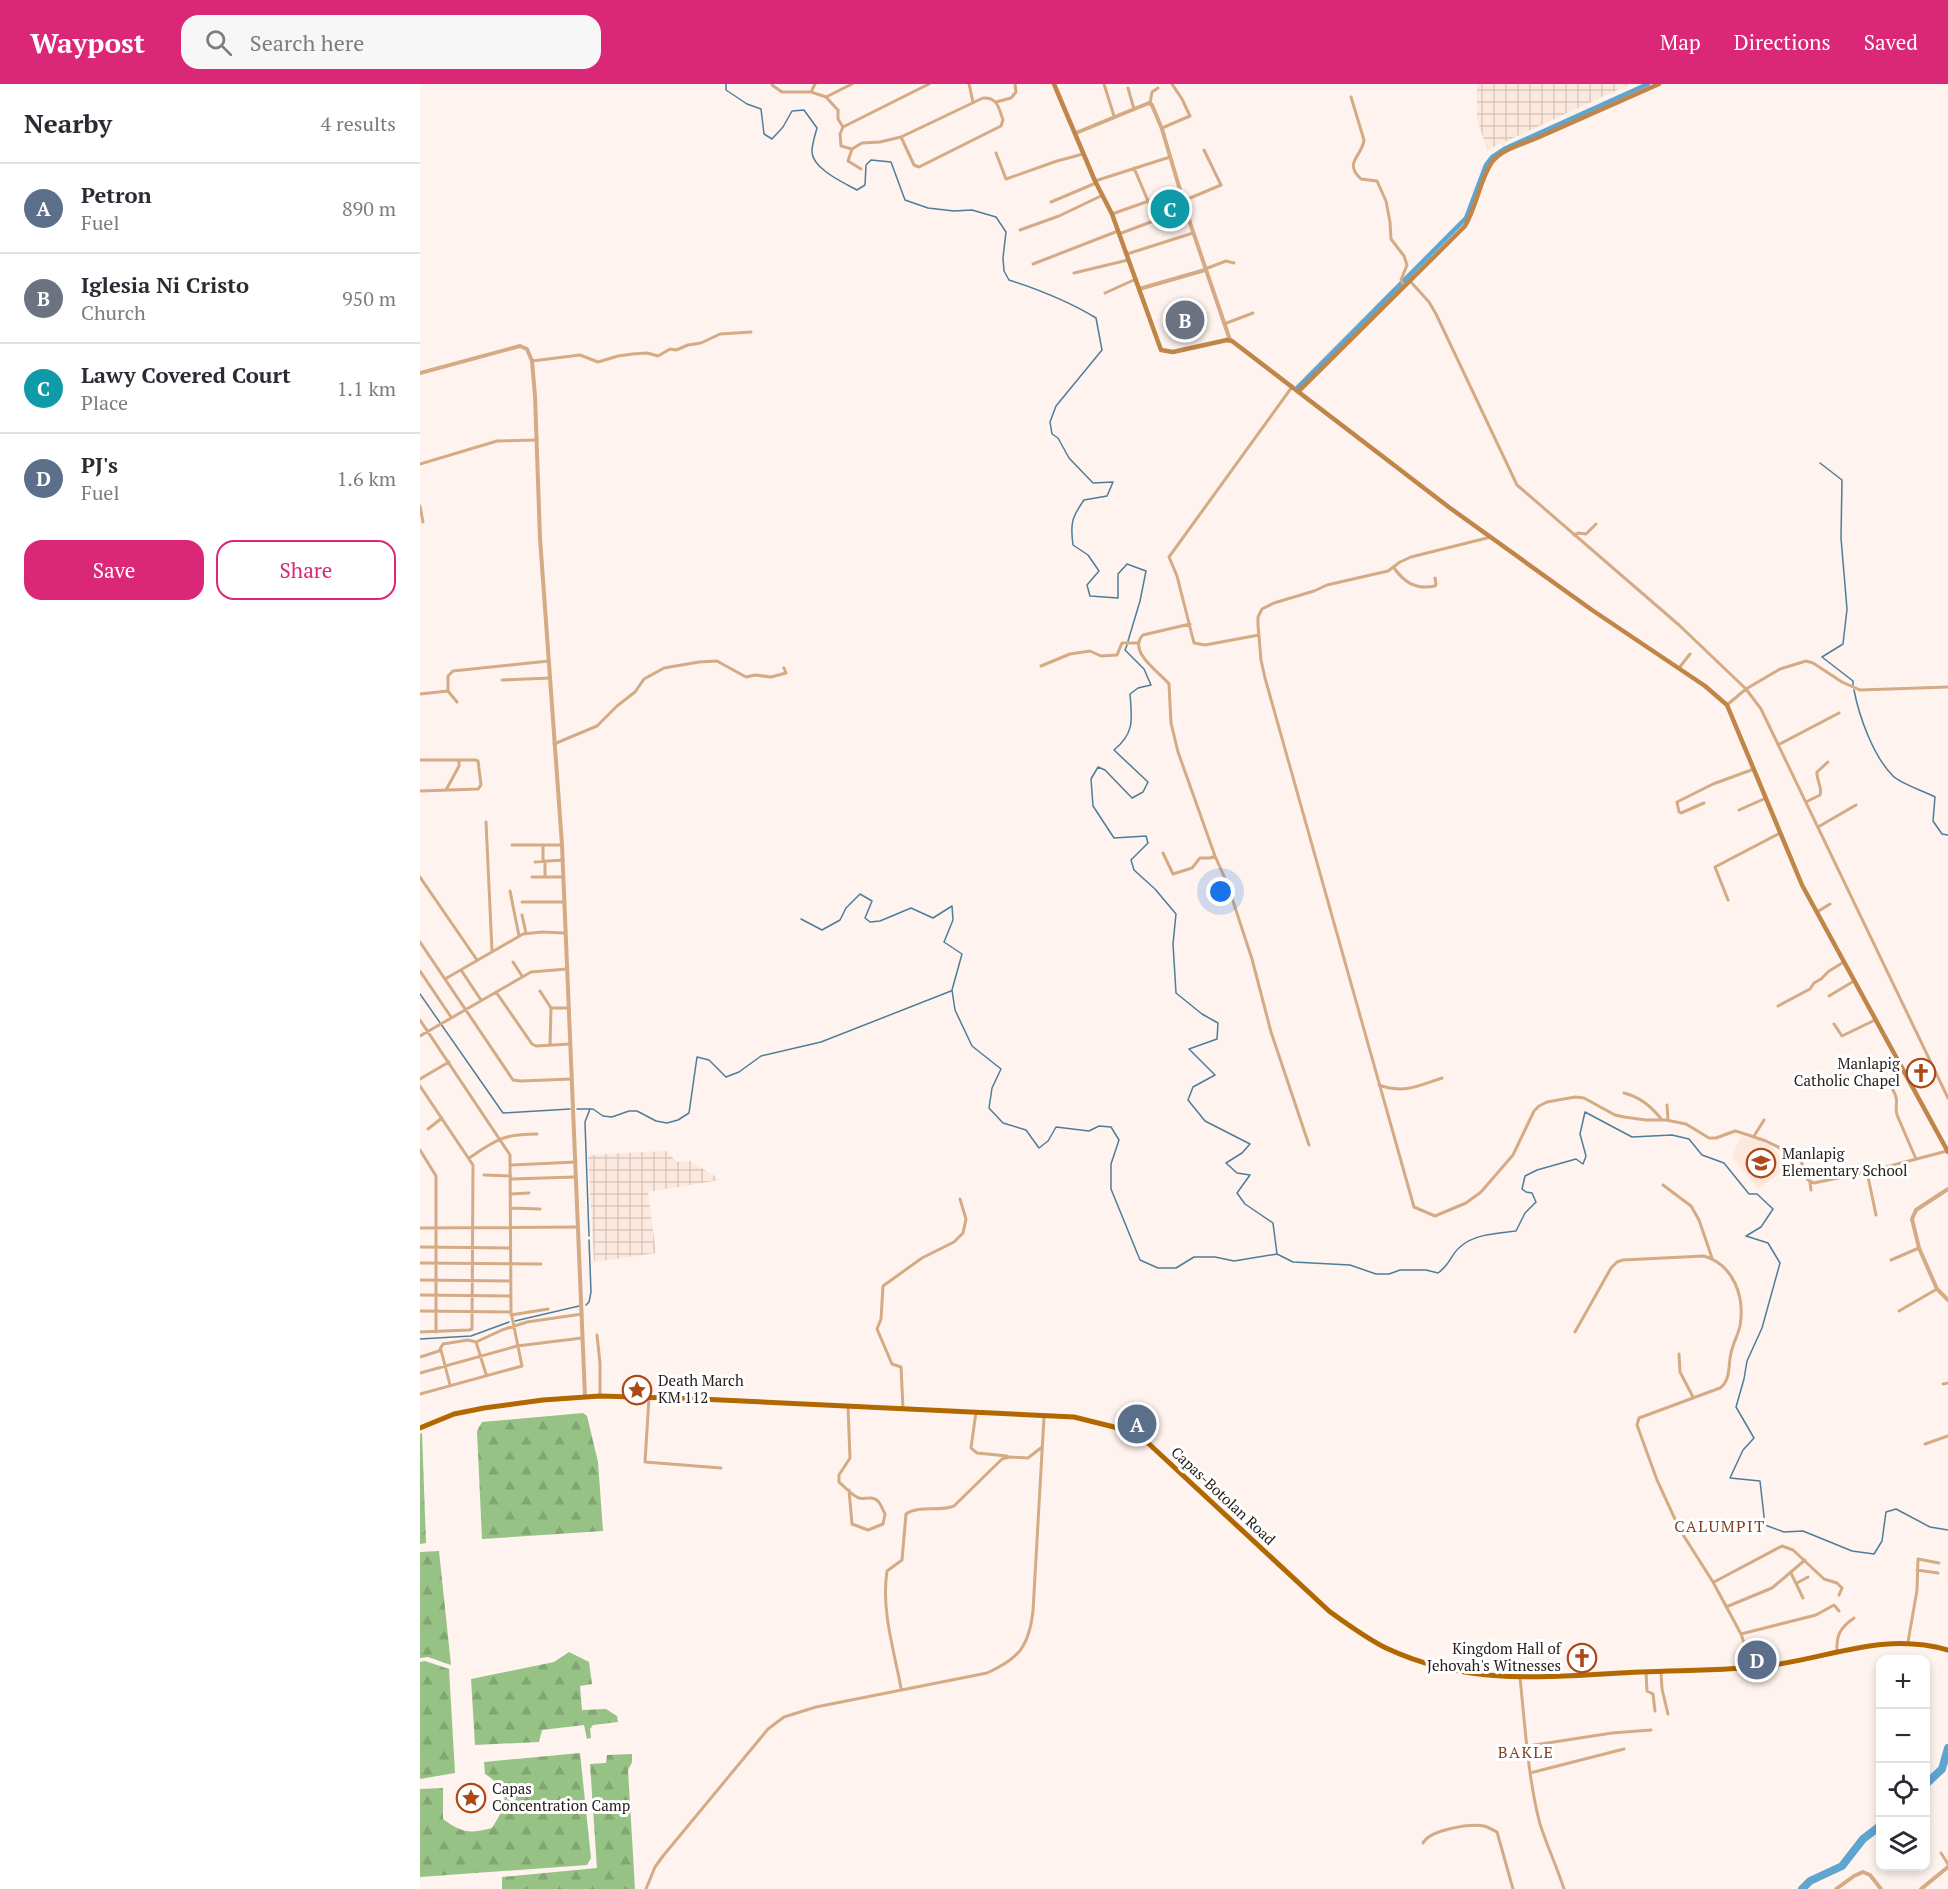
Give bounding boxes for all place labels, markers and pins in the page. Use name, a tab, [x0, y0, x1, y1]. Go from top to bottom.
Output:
pin: C	[1150, 186, 1190, 232]
pin: B	[1166, 298, 1204, 342]
place label: Manlapig Catholic Chapel	[1794, 1053, 1901, 1090]
church icon: Manlapig Catholic Chapel	[1905, 1057, 1937, 1089]
place label: Manlapig Elementary School	[1782, 1143, 1908, 1180]
school or university icon: Manlapig Elementary School	[1745, 1147, 1777, 1179]
place label: Death March KM 112	[658, 1370, 744, 1407]
place icon: Death March KM 112	[621, 1374, 653, 1406]
pin: A	[1118, 1402, 1156, 1446]
place label: Kingdom Hall of Jehovah's Witnesses	[1427, 1638, 1562, 1675]
pin: D	[1738, 1638, 1776, 1682]
church icon: Kingdom Hall of Jehovah's Witnesses	[1566, 1642, 1598, 1674]
place label: Capas Concentration Camp	[492, 1778, 630, 1815]
place icon: Capas Concentration Camp	[455, 1782, 487, 1814]

